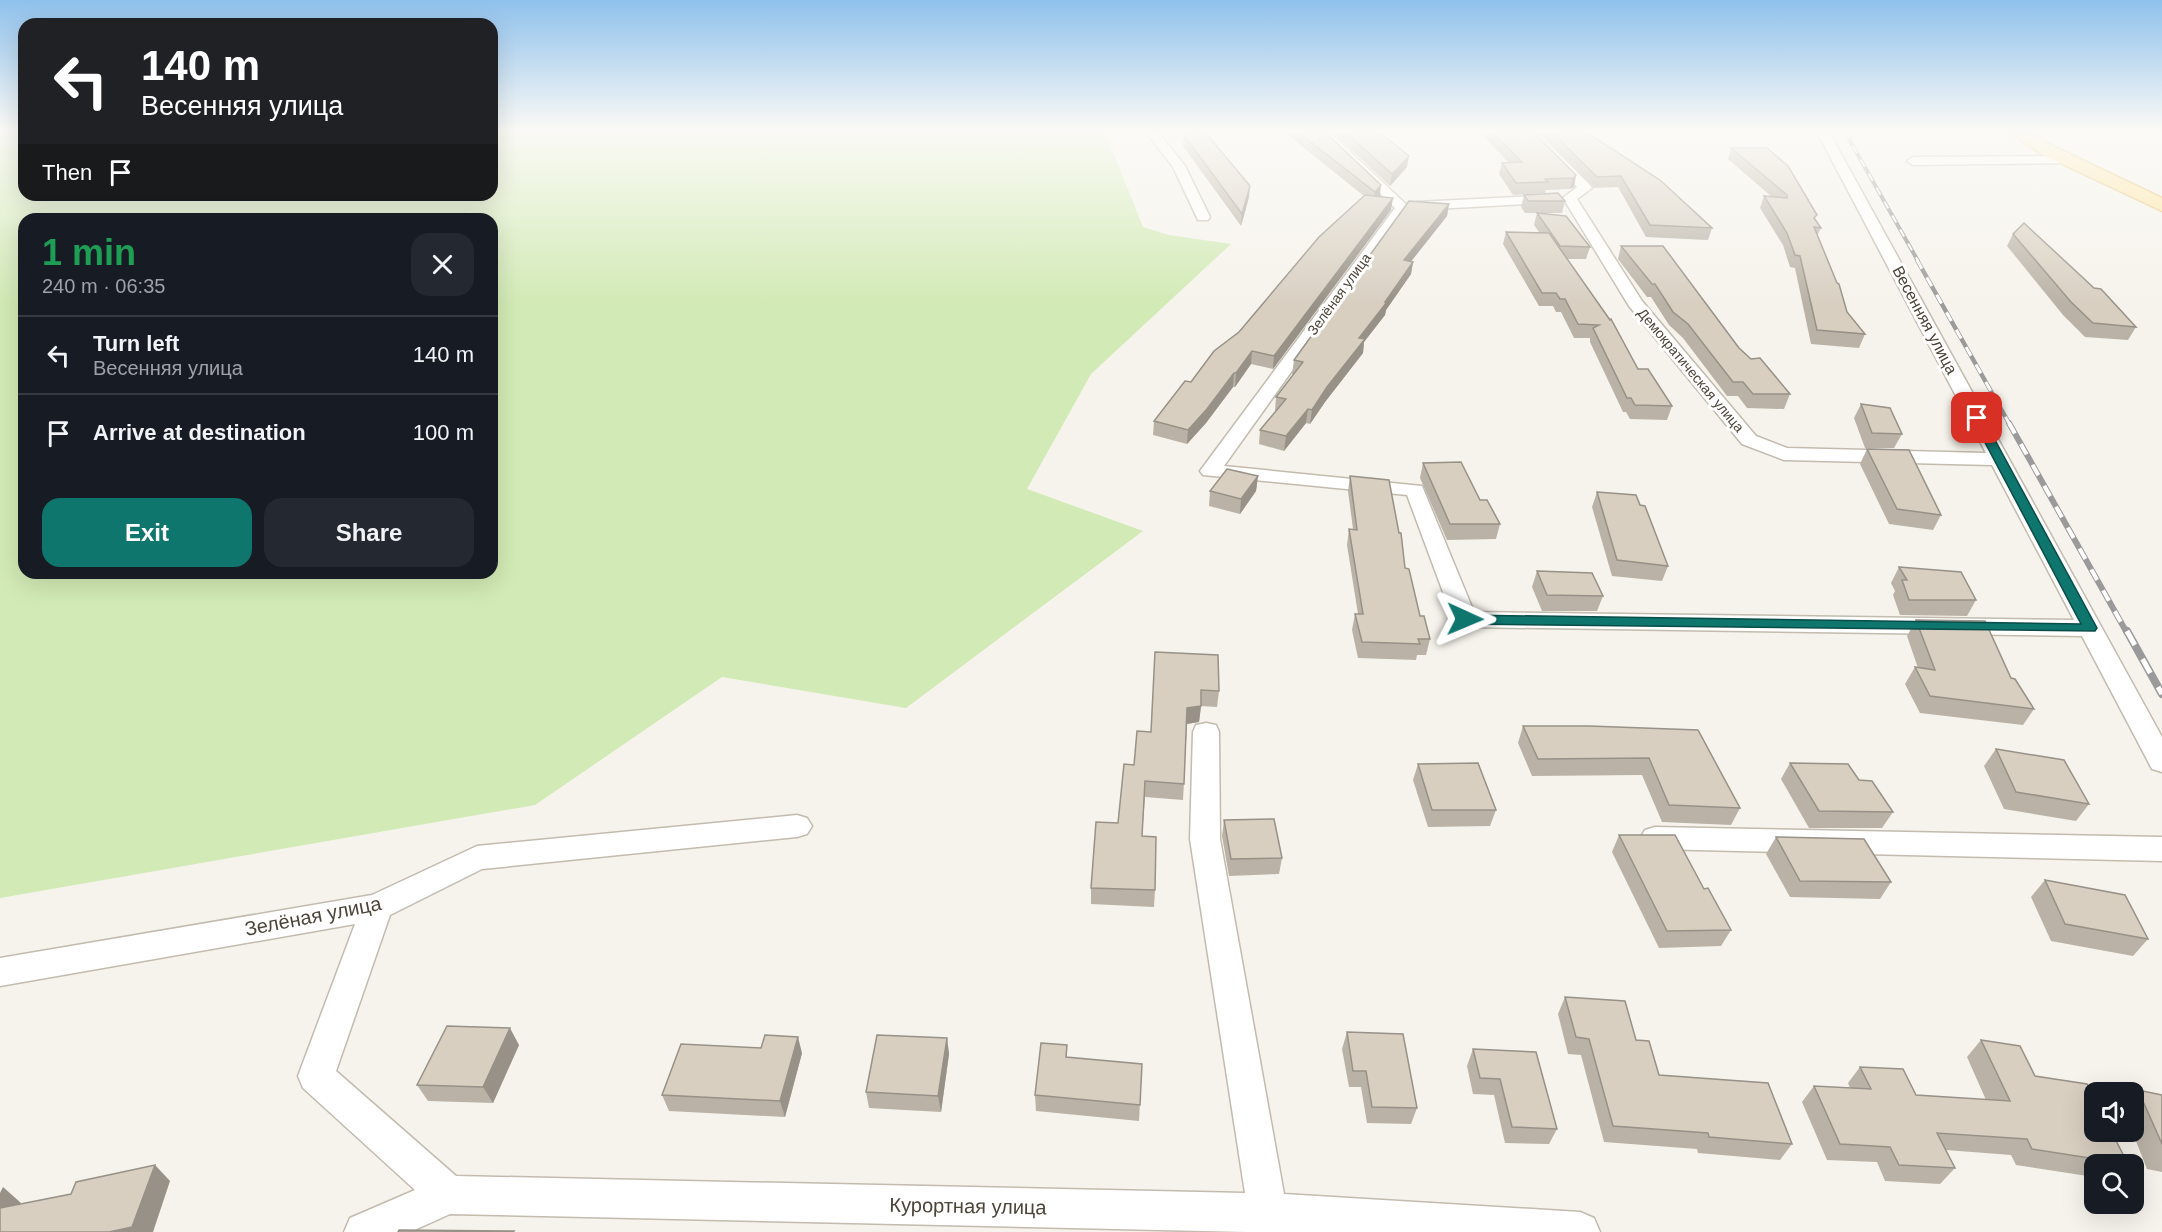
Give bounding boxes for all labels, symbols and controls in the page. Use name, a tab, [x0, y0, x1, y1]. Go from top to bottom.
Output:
icon: left	[42, 42, 120, 120]
text: 140 m	[141, 42, 260, 89]
text: Весенняя улица	[141, 91, 343, 121]
icon: arrive	[104, 156, 137, 189]
text: Then	[42, 160, 92, 185]
text: 1 min	[42, 232, 136, 273]
button: close	[411, 233, 474, 296]
street label: Зелёная улица	[1304, 250, 1374, 338]
street label: Весенняя улица	[1889, 263, 1961, 377]
text: 240 m · 06:35	[42, 275, 165, 297]
street label: Демократическая улица	[1635, 305, 1748, 435]
text: Turn left	[93, 331, 179, 356]
icon: left	[42, 339, 75, 372]
text: 140 m	[413, 342, 474, 367]
text: Весенняя улица	[93, 357, 243, 379]
pin	[1951, 392, 2002, 443]
icon: arrive	[1960, 401, 1993, 434]
icon: arrive	[42, 417, 75, 450]
text: Arrive at destination	[93, 420, 306, 445]
text: 100 m	[413, 420, 474, 445]
button: Exit	[42, 498, 252, 567]
button: Share	[264, 498, 474, 567]
position arrow	[1433, 587, 1497, 651]
street label: Зелёная улица	[243, 892, 384, 940]
map controls	[2084, 1082, 2144, 1214]
button: sound	[2084, 1082, 2144, 1142]
button: search	[2084, 1154, 2144, 1214]
street label: Курортная улица	[889, 1194, 1048, 1218]

